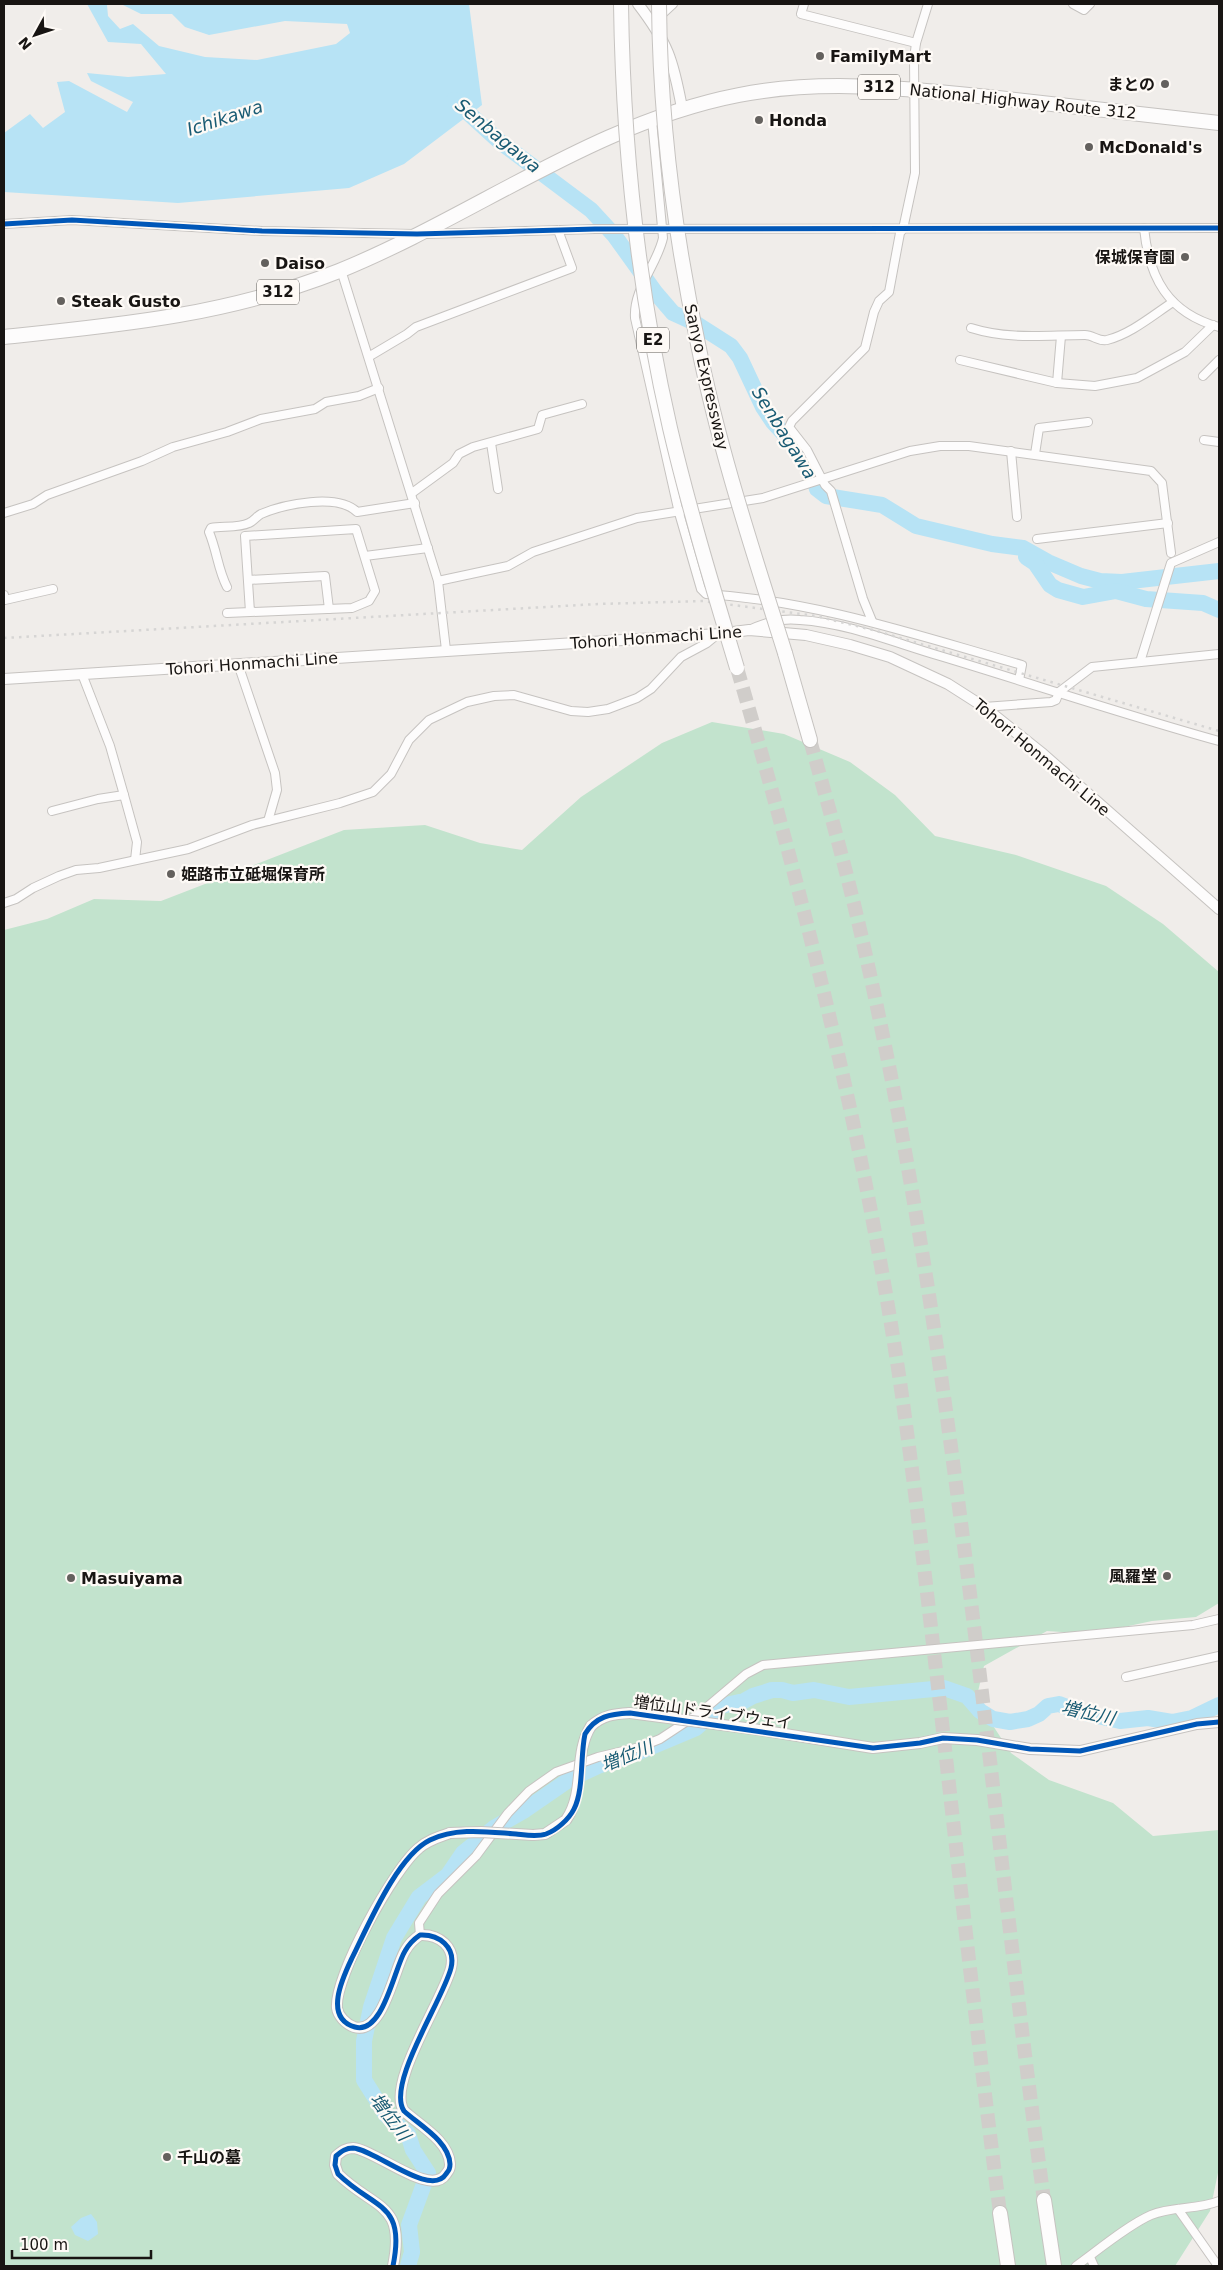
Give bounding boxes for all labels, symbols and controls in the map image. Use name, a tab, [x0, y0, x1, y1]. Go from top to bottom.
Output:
north arrow	[10, 10, 60, 60]
text: N	[15, 34, 35, 53]
place label: FamilyMart	[830, 47, 931, 66]
marker: FamilyMart	[814, 50, 826, 62]
road number: 312	[858, 74, 900, 100]
place label: まとの	[1107, 75, 1155, 94]
marker: まとの	[1159, 78, 1171, 90]
street label: National Highway Route 312	[909, 80, 1137, 123]
water label: Senbagawa	[452, 94, 545, 177]
water label: Ichikawa	[184, 95, 266, 140]
place label: Honda	[769, 111, 827, 130]
marker: Honda	[753, 114, 765, 126]
place label: McDonald's	[1099, 138, 1202, 157]
marker: McDonald's	[1083, 141, 1095, 153]
place label: 保城保育園	[1095, 248, 1175, 267]
marker: 保城保育園	[1179, 251, 1191, 263]
place label: Daiso	[275, 254, 325, 273]
marker: Daiso	[259, 257, 271, 269]
road number: 312	[257, 280, 299, 304]
place label: Steak Gusto	[71, 292, 181, 311]
marker: Steak Gusto	[55, 295, 67, 307]
street label: Sanyo Expressway	[680, 302, 733, 452]
road number: E2	[637, 328, 669, 352]
water label: Senbagawa	[748, 383, 821, 483]
street label: Tohori Honmachi Line	[569, 622, 743, 653]
street label: Tohori Honmachi Line	[165, 648, 339, 679]
street label: Tohori Honmachi Line	[969, 694, 1114, 820]
place label: 姫路市立砥堀保育所	[181, 865, 325, 884]
marker: 姫路市立砥堀保育所	[165, 868, 177, 880]
place label: 風羅堂	[1109, 1567, 1157, 1586]
place label: Masuiyama	[81, 1569, 183, 1588]
marker: 風羅堂	[1161, 1570, 1173, 1582]
marker: Masuiyama	[65, 1572, 77, 1584]
street label: 増位山ドライブウェイ	[632, 1692, 793, 1733]
water label: 増位川	[1059, 1696, 1119, 1729]
water label: 増位川	[598, 1735, 658, 1775]
water label: 増位川	[366, 2089, 416, 2146]
place label: 千山の墓	[177, 2148, 241, 2167]
marker: 千山の墓	[161, 2151, 173, 2163]
scale bar	[12, 2228, 151, 2260]
text: 100 m	[20, 2236, 68, 2254]

